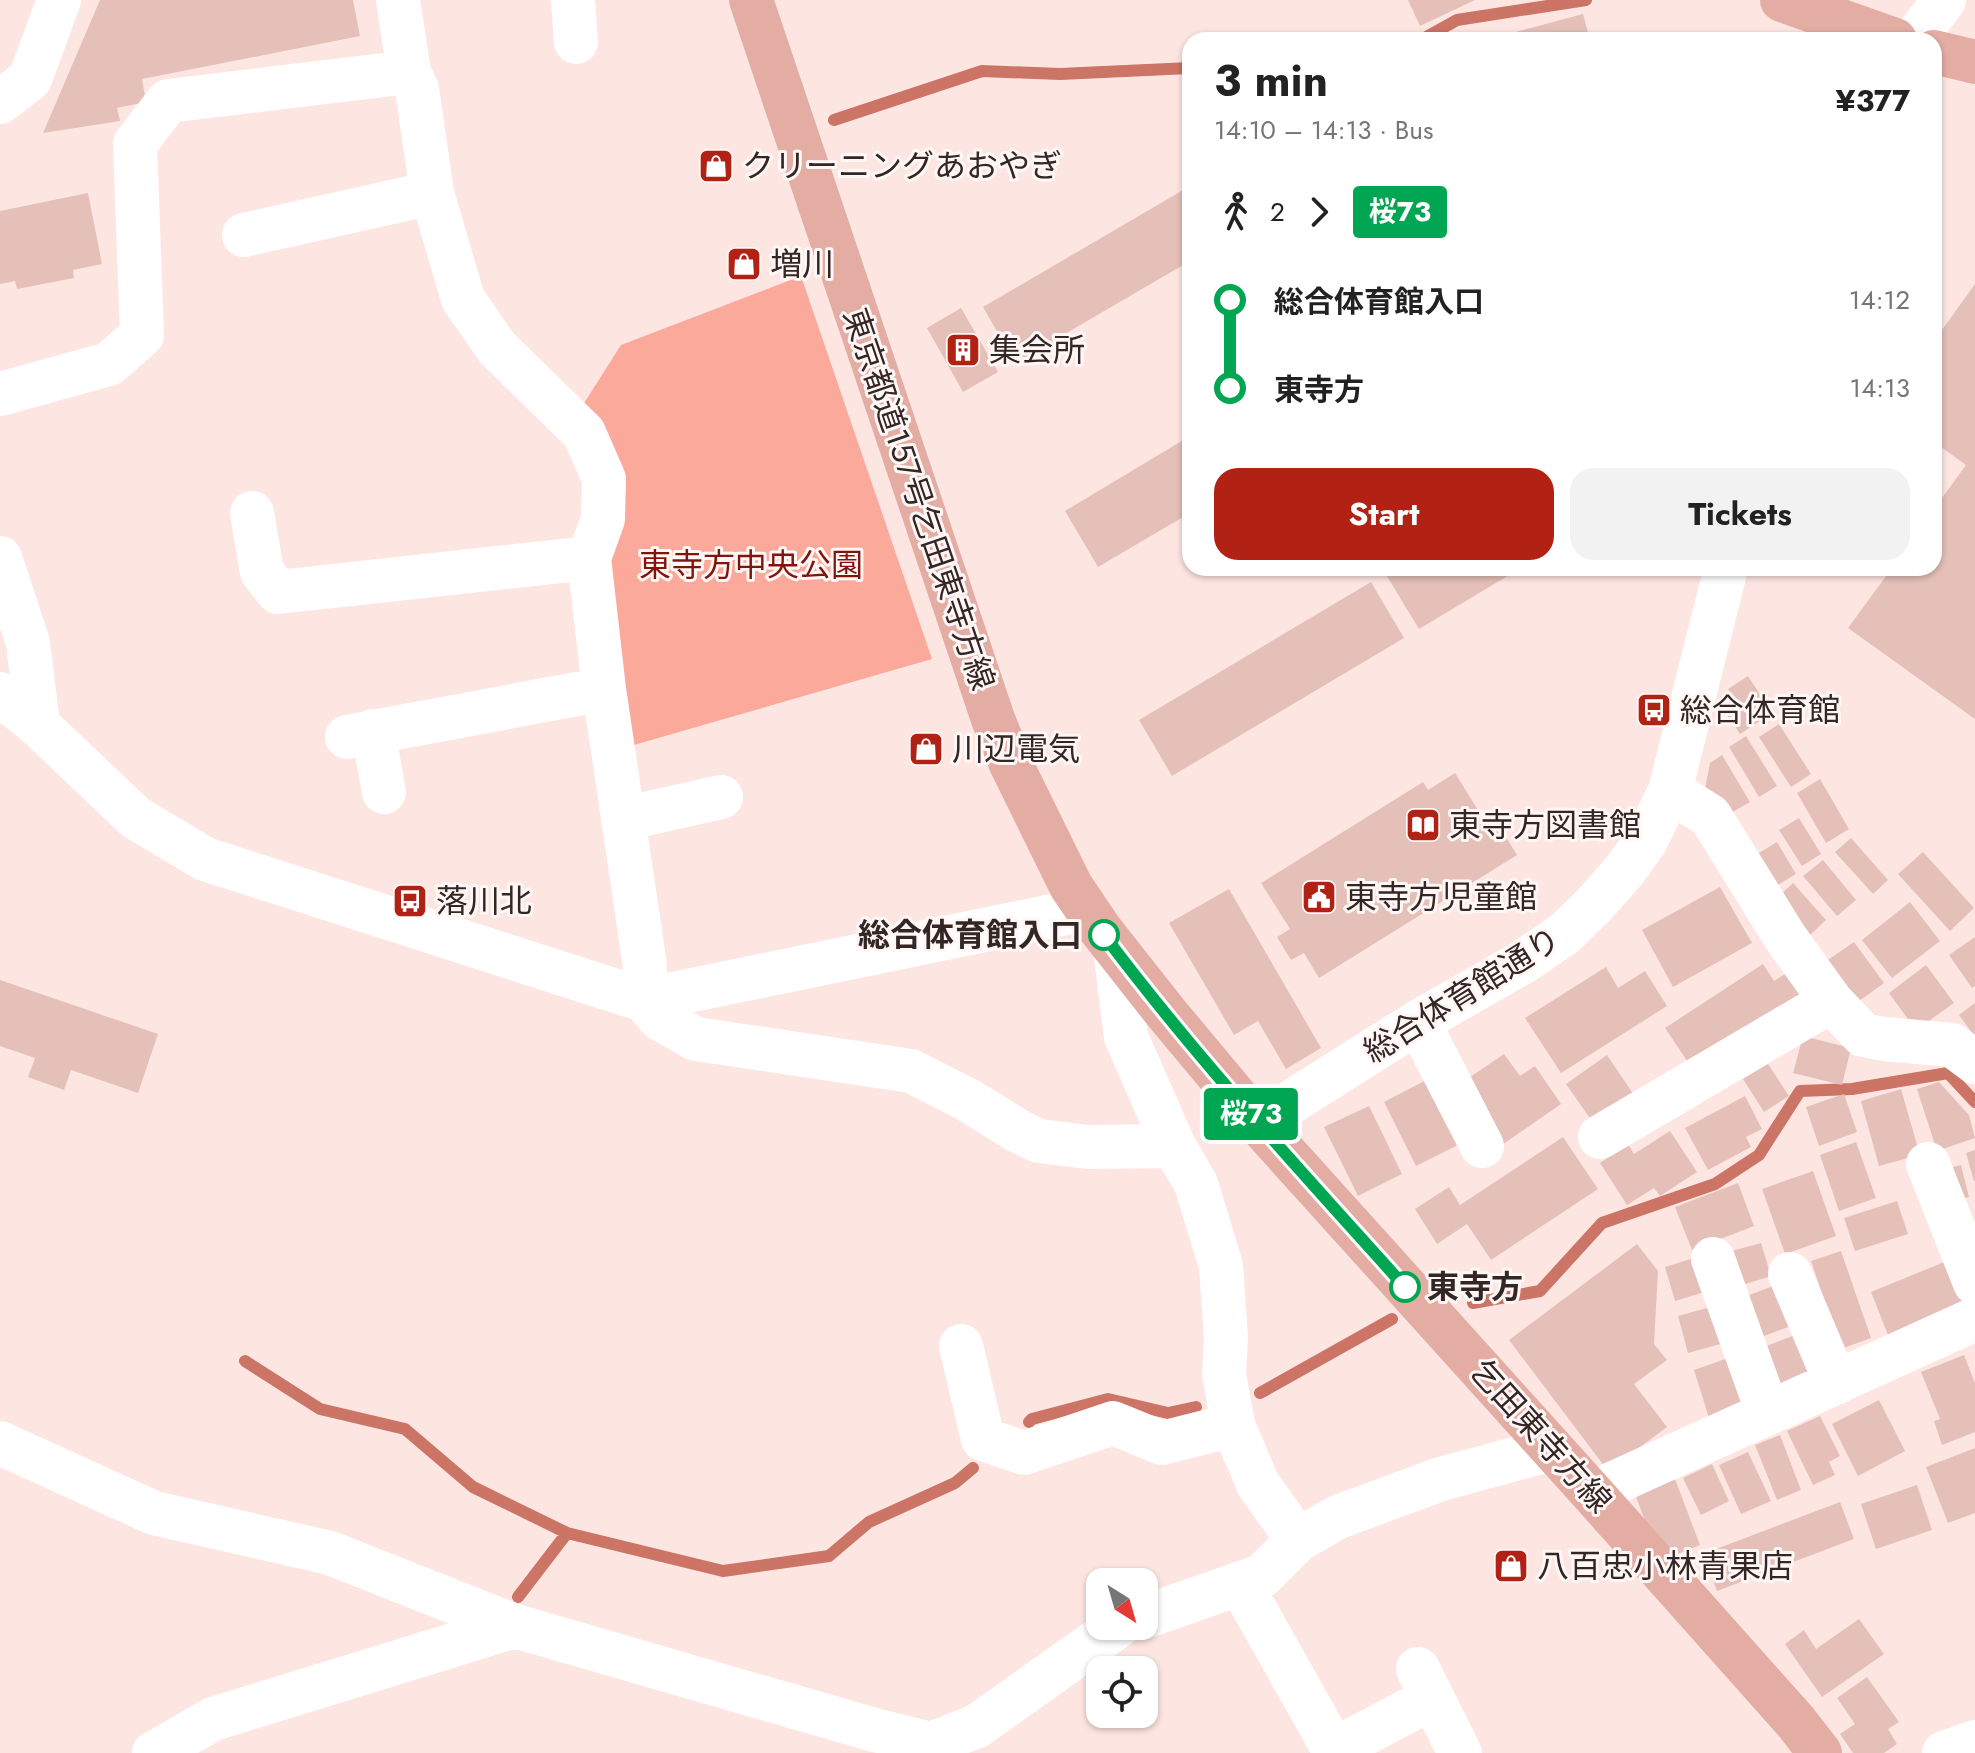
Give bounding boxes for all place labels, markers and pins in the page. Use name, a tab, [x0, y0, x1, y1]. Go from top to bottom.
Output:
place label: クリーニングあおやぎ	[742, 143, 1062, 189]
shop icon: クリーニングあおやぎ	[697, 147, 735, 185]
place label: 増川	[770, 241, 834, 287]
shop icon: 増川	[725, 245, 763, 283]
place label: 集会所	[989, 327, 1085, 373]
building icon: 集会所	[944, 331, 982, 369]
place label: 総合体育館	[1680, 687, 1840, 733]
bus stop icon: 総合体育館	[1635, 691, 1673, 729]
place label: 川辺電気	[952, 726, 1080, 772]
shop icon: 川辺電気	[907, 730, 945, 768]
place label: 東寺方図書館	[1449, 802, 1641, 848]
library icon: 東寺方図書館	[1404, 806, 1442, 844]
place label: 東寺方児童館	[1345, 874, 1537, 920]
place label: 落川北	[436, 878, 532, 924]
public building icon: 東寺方児童館	[1300, 878, 1338, 916]
bus stop icon: 落川北	[391, 882, 429, 920]
place label: 総合体育館入口	[858, 912, 1082, 958]
marker: 総合体育館入口	[1089, 920, 1119, 950]
place label: 東寺方	[1427, 1264, 1523, 1310]
marker: 東寺方	[1390, 1272, 1420, 1302]
place label: 八百忠小林青果店	[1537, 1543, 1793, 1589]
shop icon: 八百忠小林青果店	[1492, 1547, 1530, 1585]

